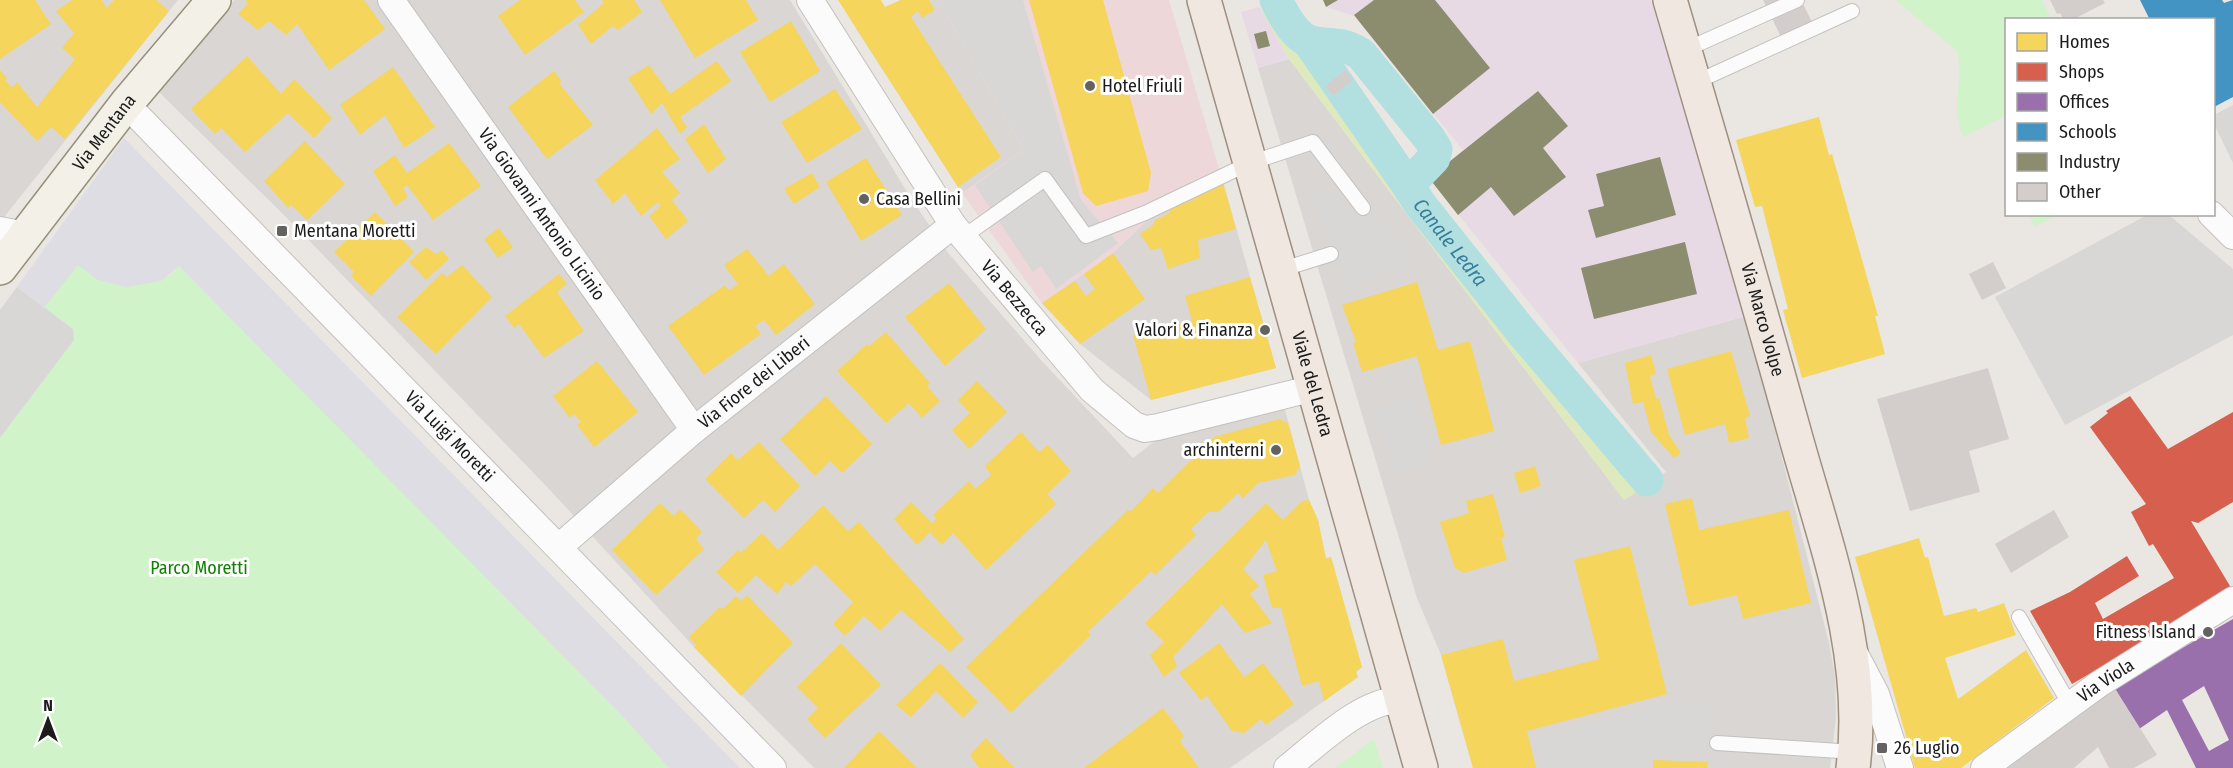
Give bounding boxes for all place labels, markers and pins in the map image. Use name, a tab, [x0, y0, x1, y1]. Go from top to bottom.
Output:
place label: Hotel Friuli	[1102, 75, 1183, 97]
marker: Hotel Friuli	[1083, 79, 1097, 93]
place label: Casa Bellini	[876, 188, 961, 210]
marker: Casa Bellini	[857, 192, 871, 206]
place label: Mentana Moretti	[294, 220, 416, 242]
marker: Mentana Moretti	[275, 224, 289, 238]
place label: Valori & Finanza	[1135, 319, 1253, 341]
marker: Valori & Finanza	[1258, 323, 1272, 337]
place label: archinterni	[1183, 439, 1264, 461]
marker: archinterni	[1269, 443, 1283, 457]
place label: Fitness Island	[2095, 621, 2196, 643]
marker: Fitness Island	[2201, 625, 2215, 639]
place label: 26 Luglio	[1894, 737, 1959, 759]
marker: 26 Luglio	[1875, 741, 1889, 755]

